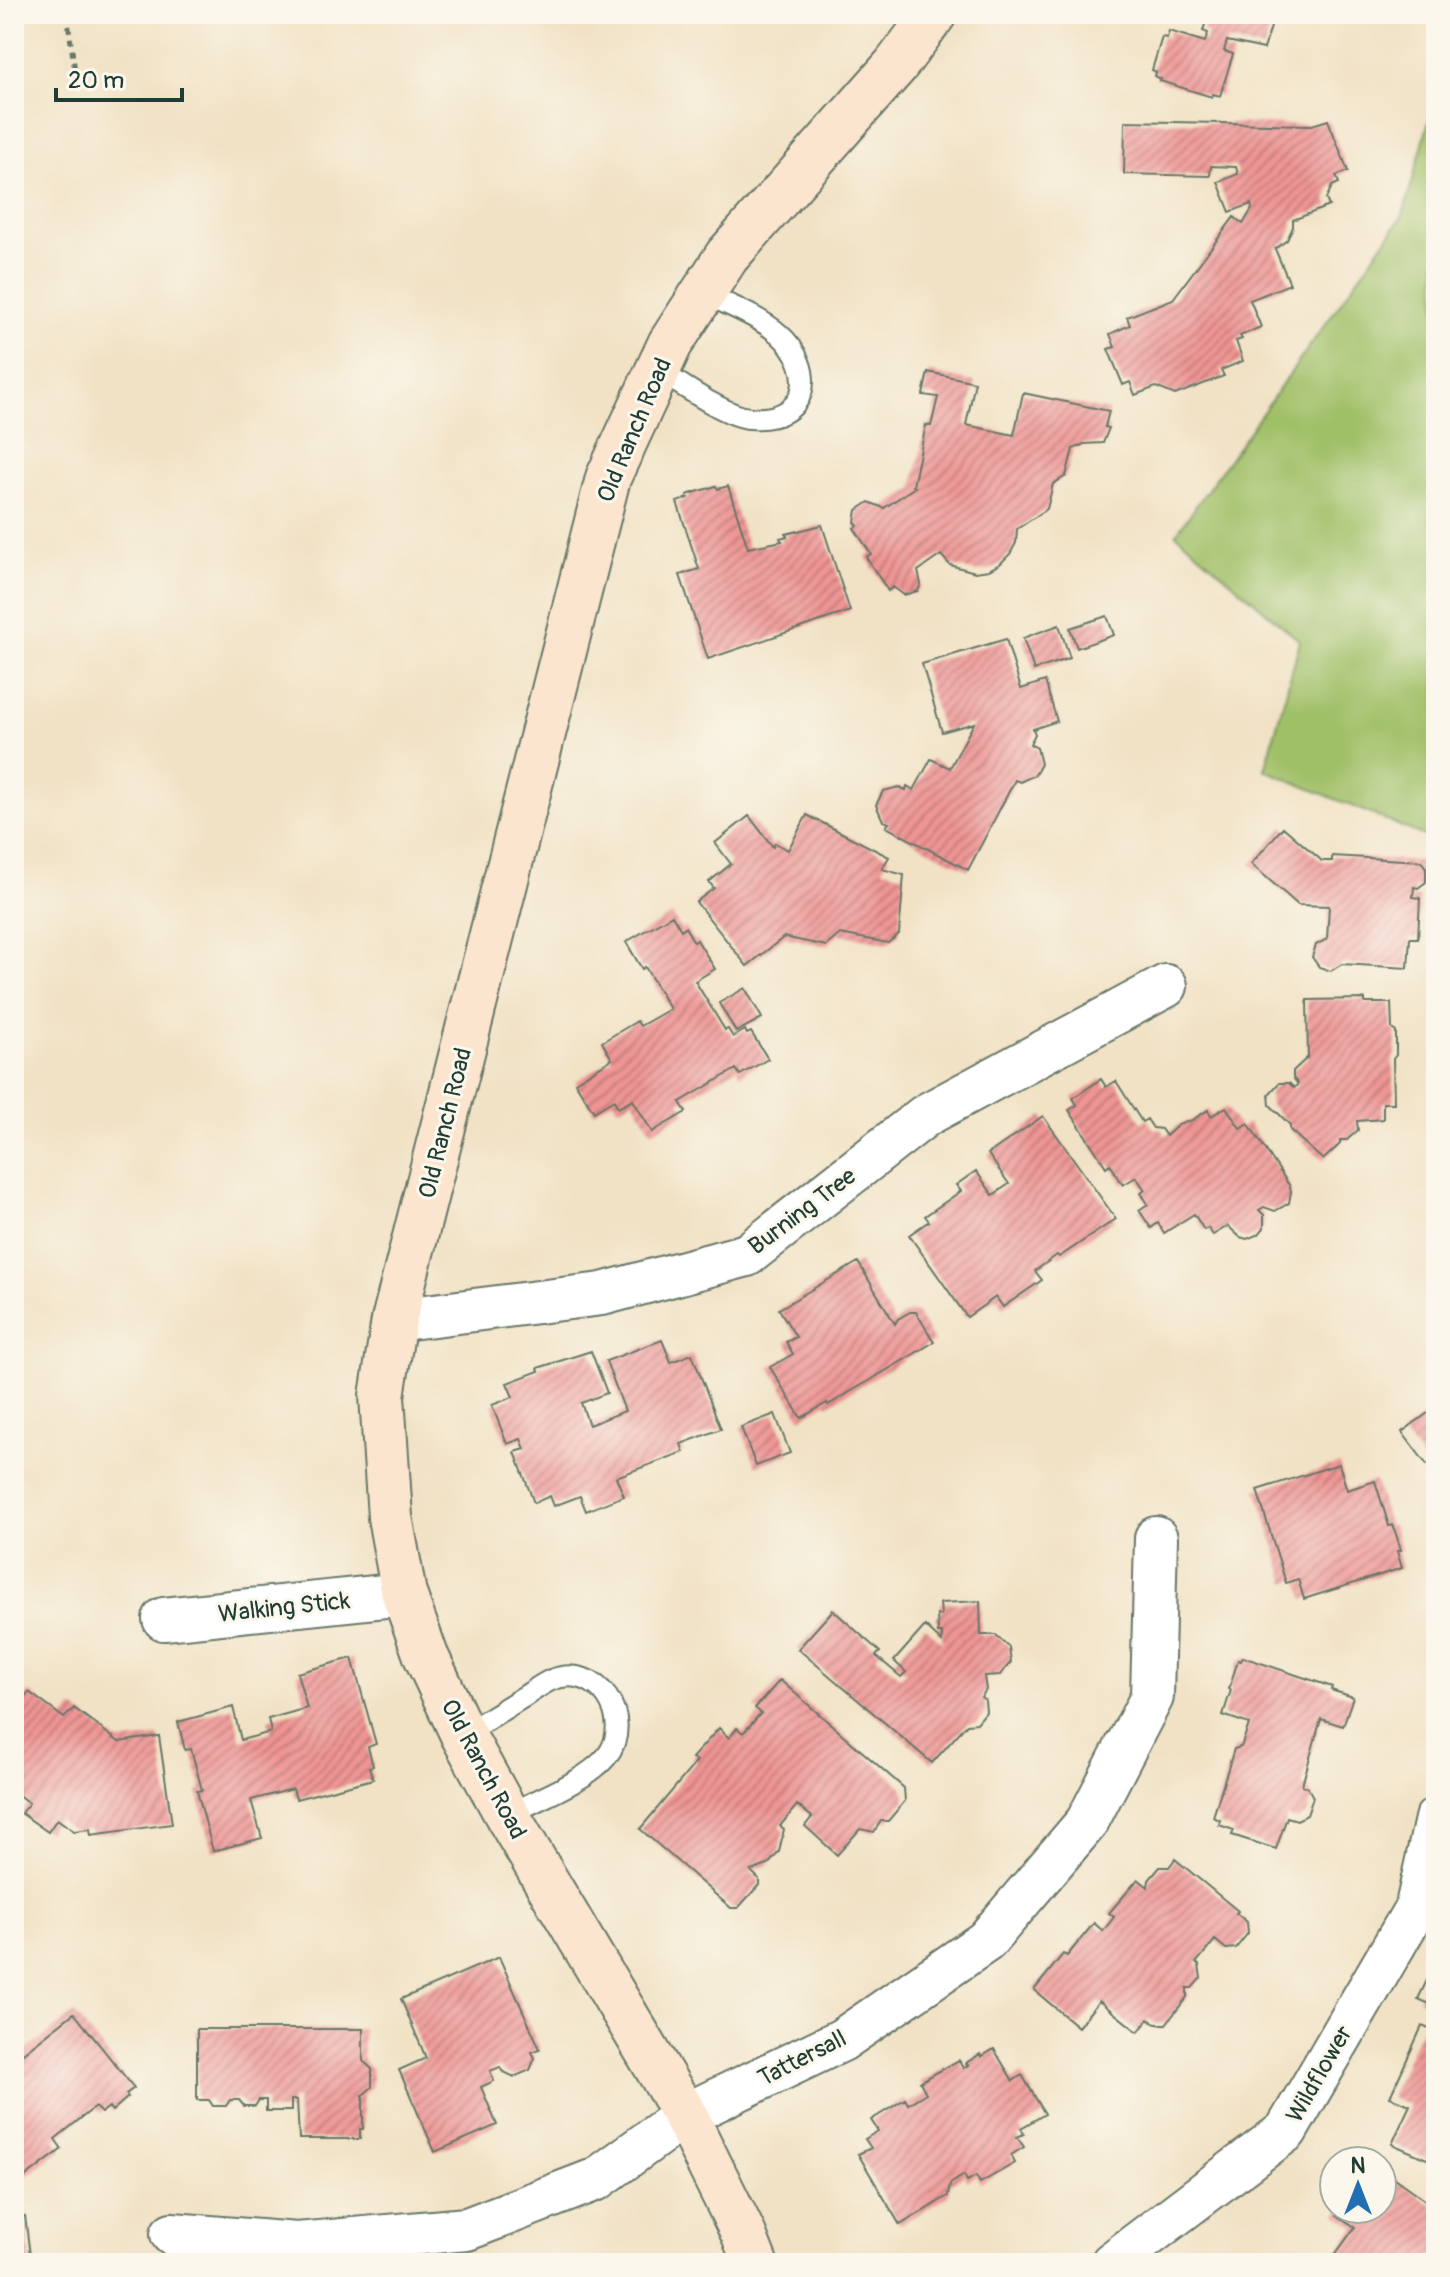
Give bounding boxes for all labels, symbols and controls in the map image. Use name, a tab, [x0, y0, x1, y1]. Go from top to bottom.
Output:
scale bar	[56, 52, 182, 102]
text: 20 m	[68, 66, 124, 95]
street label: Old Ranch Road	[591, 354, 678, 507]
street label: Old Ranch Road	[413, 1045, 478, 1201]
street label: Burning Tree	[743, 1161, 862, 1261]
street label: Walking Stick	[217, 1586, 351, 1629]
street label: Old Ranch Road	[435, 1694, 533, 1844]
street label: Wildflower	[1280, 2020, 1359, 2128]
street label: Tattersall	[753, 2024, 851, 2093]
north arrow	[1318, 2145, 1398, 2225]
text: N	[1351, 2152, 1366, 2180]

